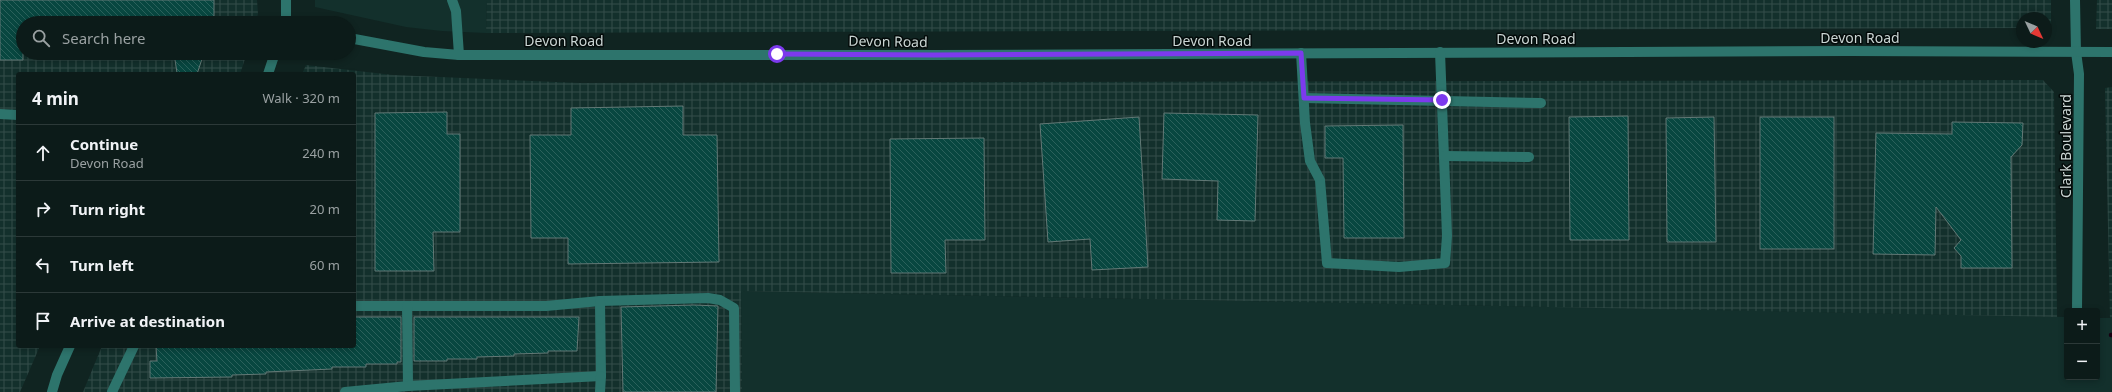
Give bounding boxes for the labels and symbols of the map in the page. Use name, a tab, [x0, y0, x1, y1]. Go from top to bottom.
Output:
north arrow	[2016, 12, 2052, 48]
street label: Devon Road	[1820, 28, 1900, 47]
street label: Devon Road	[1496, 29, 1576, 48]
street label: Devon Road	[524, 31, 604, 50]
street label: Devon Road	[848, 31, 928, 51]
street label: Devon Road	[1172, 31, 1252, 50]
route start	[768, 45, 786, 63]
route end	[1433, 91, 1451, 109]
street label: Clark Boulevard	[2056, 94, 2075, 198]

